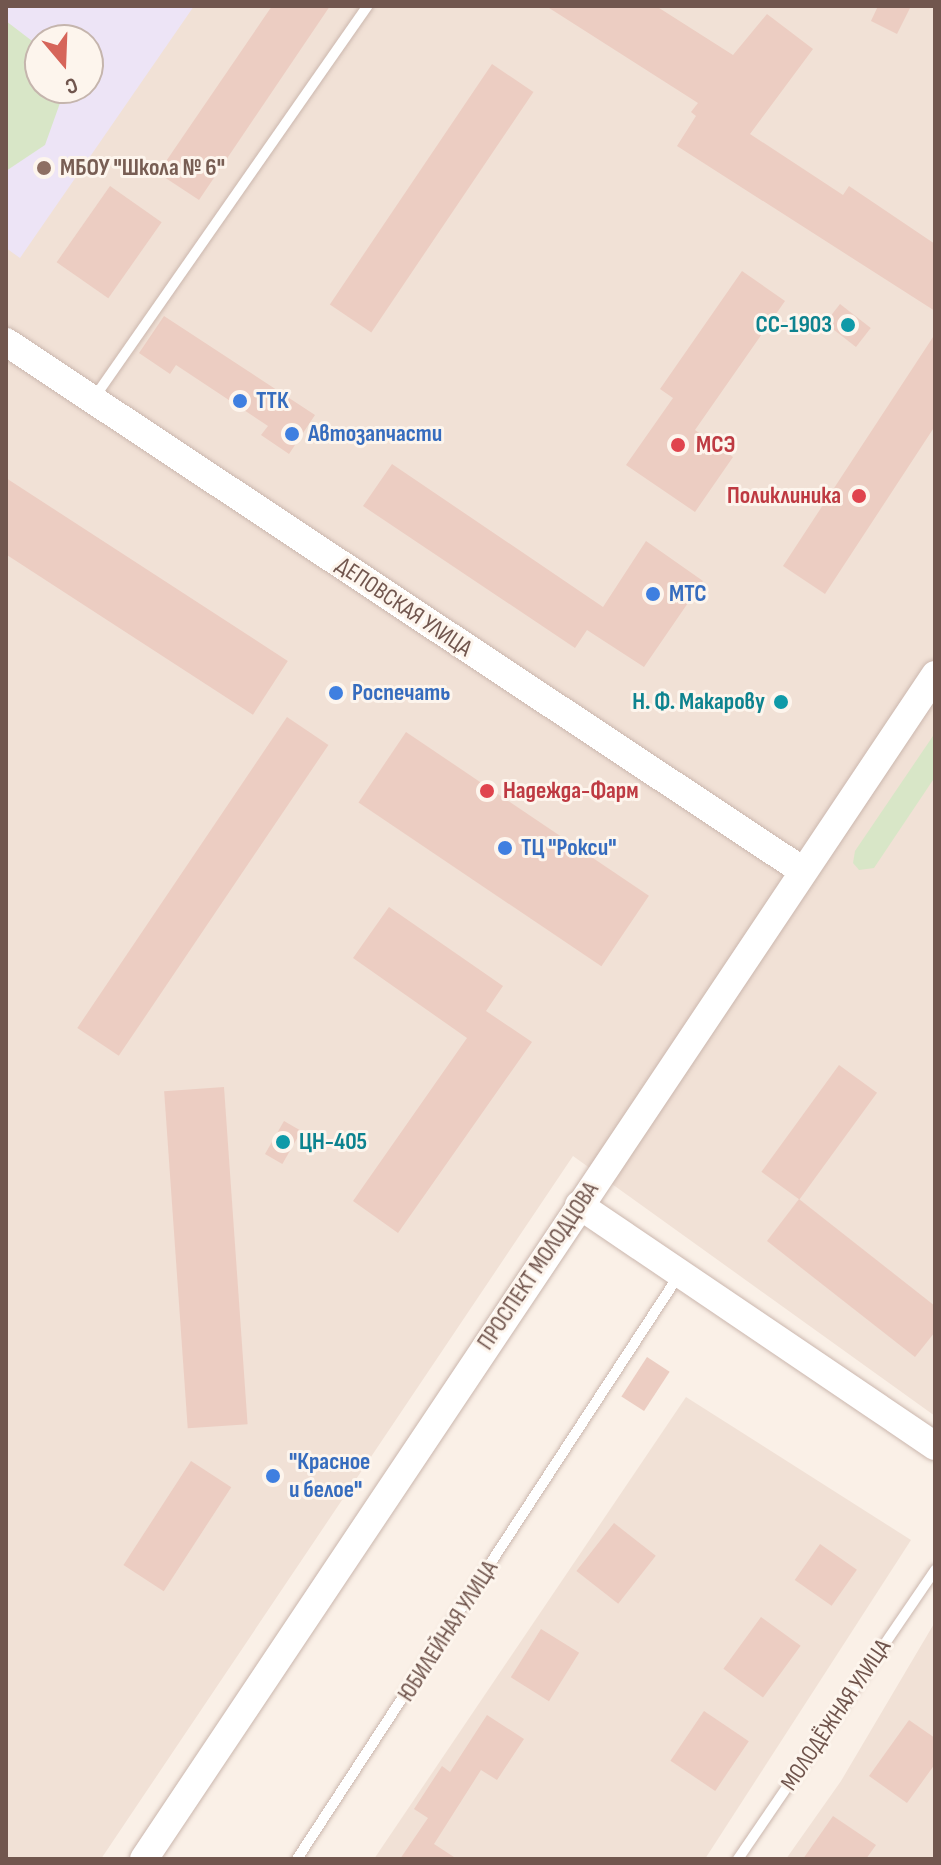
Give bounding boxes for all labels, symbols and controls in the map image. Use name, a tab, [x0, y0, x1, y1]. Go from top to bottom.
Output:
north arrow	[24, 24, 104, 104]
text: С	[62, 71, 81, 100]
place label: МБОУ "Школа № 6"	[60, 154, 225, 182]
marker: МБОУ "Школа № 6"	[35, 159, 53, 177]
place label: СС-1903	[756, 311, 832, 339]
marker: СС-1903	[839, 316, 857, 334]
place label: ТТК	[256, 387, 289, 415]
marker: ТТК	[231, 392, 249, 410]
place label: Автозапчасти	[308, 420, 442, 448]
marker: Автозапчасти	[283, 425, 301, 443]
place label: МСЭ	[696, 431, 735, 459]
marker: МСЭ	[667, 434, 689, 456]
place label: Поликлиника	[727, 482, 841, 510]
marker: Поликлиника	[848, 485, 870, 507]
street label: ДЕПОВСКАЯ УЛИЦА	[331, 551, 477, 663]
place label: МТС	[669, 580, 707, 608]
marker: МТС	[644, 585, 662, 603]
place label: Роспечать	[352, 679, 450, 707]
marker: Роспечать	[327, 684, 345, 702]
place label: Н. Ф. Макарову	[632, 688, 765, 716]
marker: Н. Ф. Макарову	[772, 693, 790, 711]
place label: Надежда-Фарм	[503, 777, 639, 805]
marker: Надежда-Фарм	[478, 782, 496, 800]
place label: ТЦ "Рокси"	[521, 834, 616, 862]
marker: ТЦ "Рокси"	[496, 839, 514, 857]
place label: ЦН-405	[299, 1128, 367, 1156]
marker: ЦН-405	[274, 1133, 292, 1151]
street label: ПРОСПЕКТ МОЛОДЦОВА	[471, 1177, 605, 1355]
place label: "Красное и белое"	[289, 1448, 370, 1504]
marker: "Красное и белое"	[264, 1467, 282, 1485]
street label: ЮБИЛЕЙНАЯ УЛИЦА	[392, 1555, 504, 1707]
street label: МОЛОДЁЖНАЯ УЛИЦА	[775, 1634, 897, 1796]

